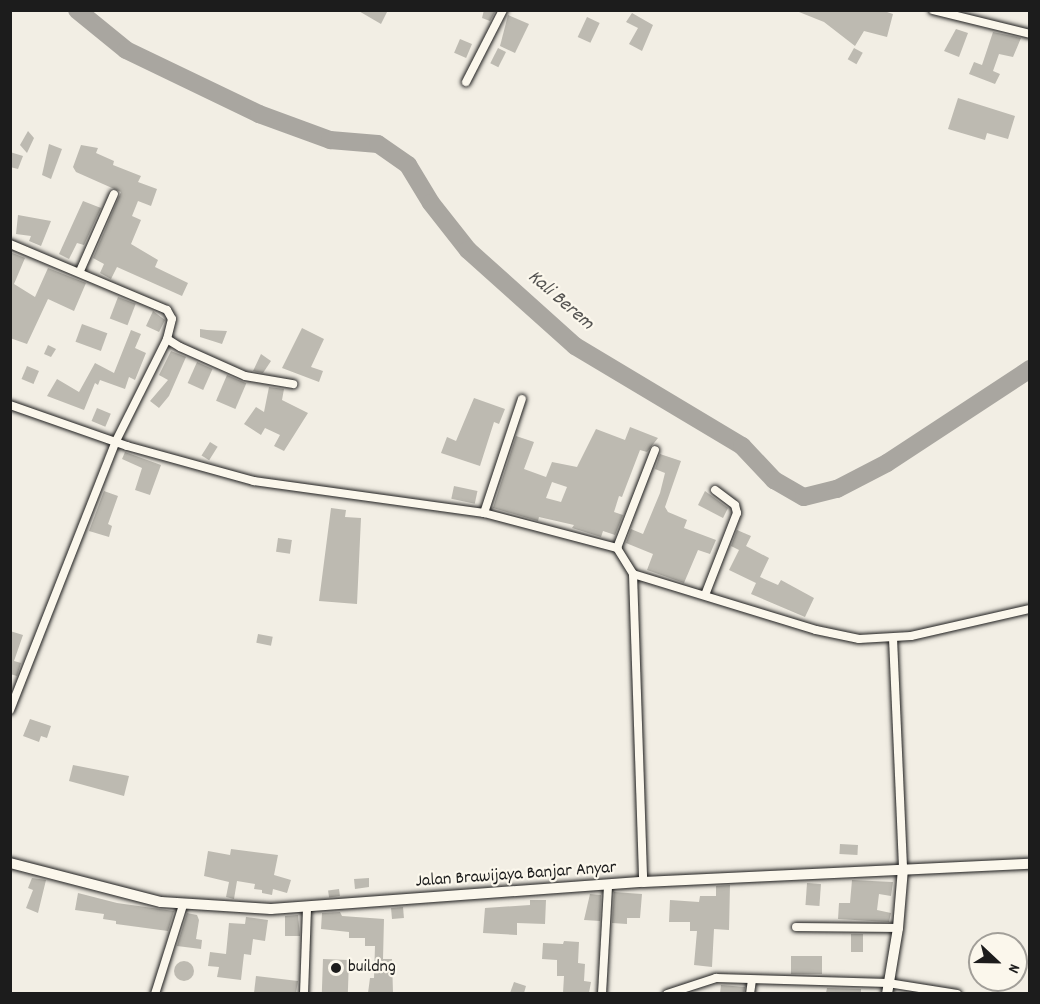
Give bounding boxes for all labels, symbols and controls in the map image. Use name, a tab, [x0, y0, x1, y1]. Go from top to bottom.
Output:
water label: Kali Berem	[522, 266, 598, 336]
street label: Jalan Brawijaya Banjar Anyar	[415, 858, 617, 894]
north arrow	[968, 932, 1028, 992]
place label: buildng	[348, 957, 396, 979]
text: N	[1001, 960, 1025, 976]
marker: buildng	[329, 961, 343, 975]

